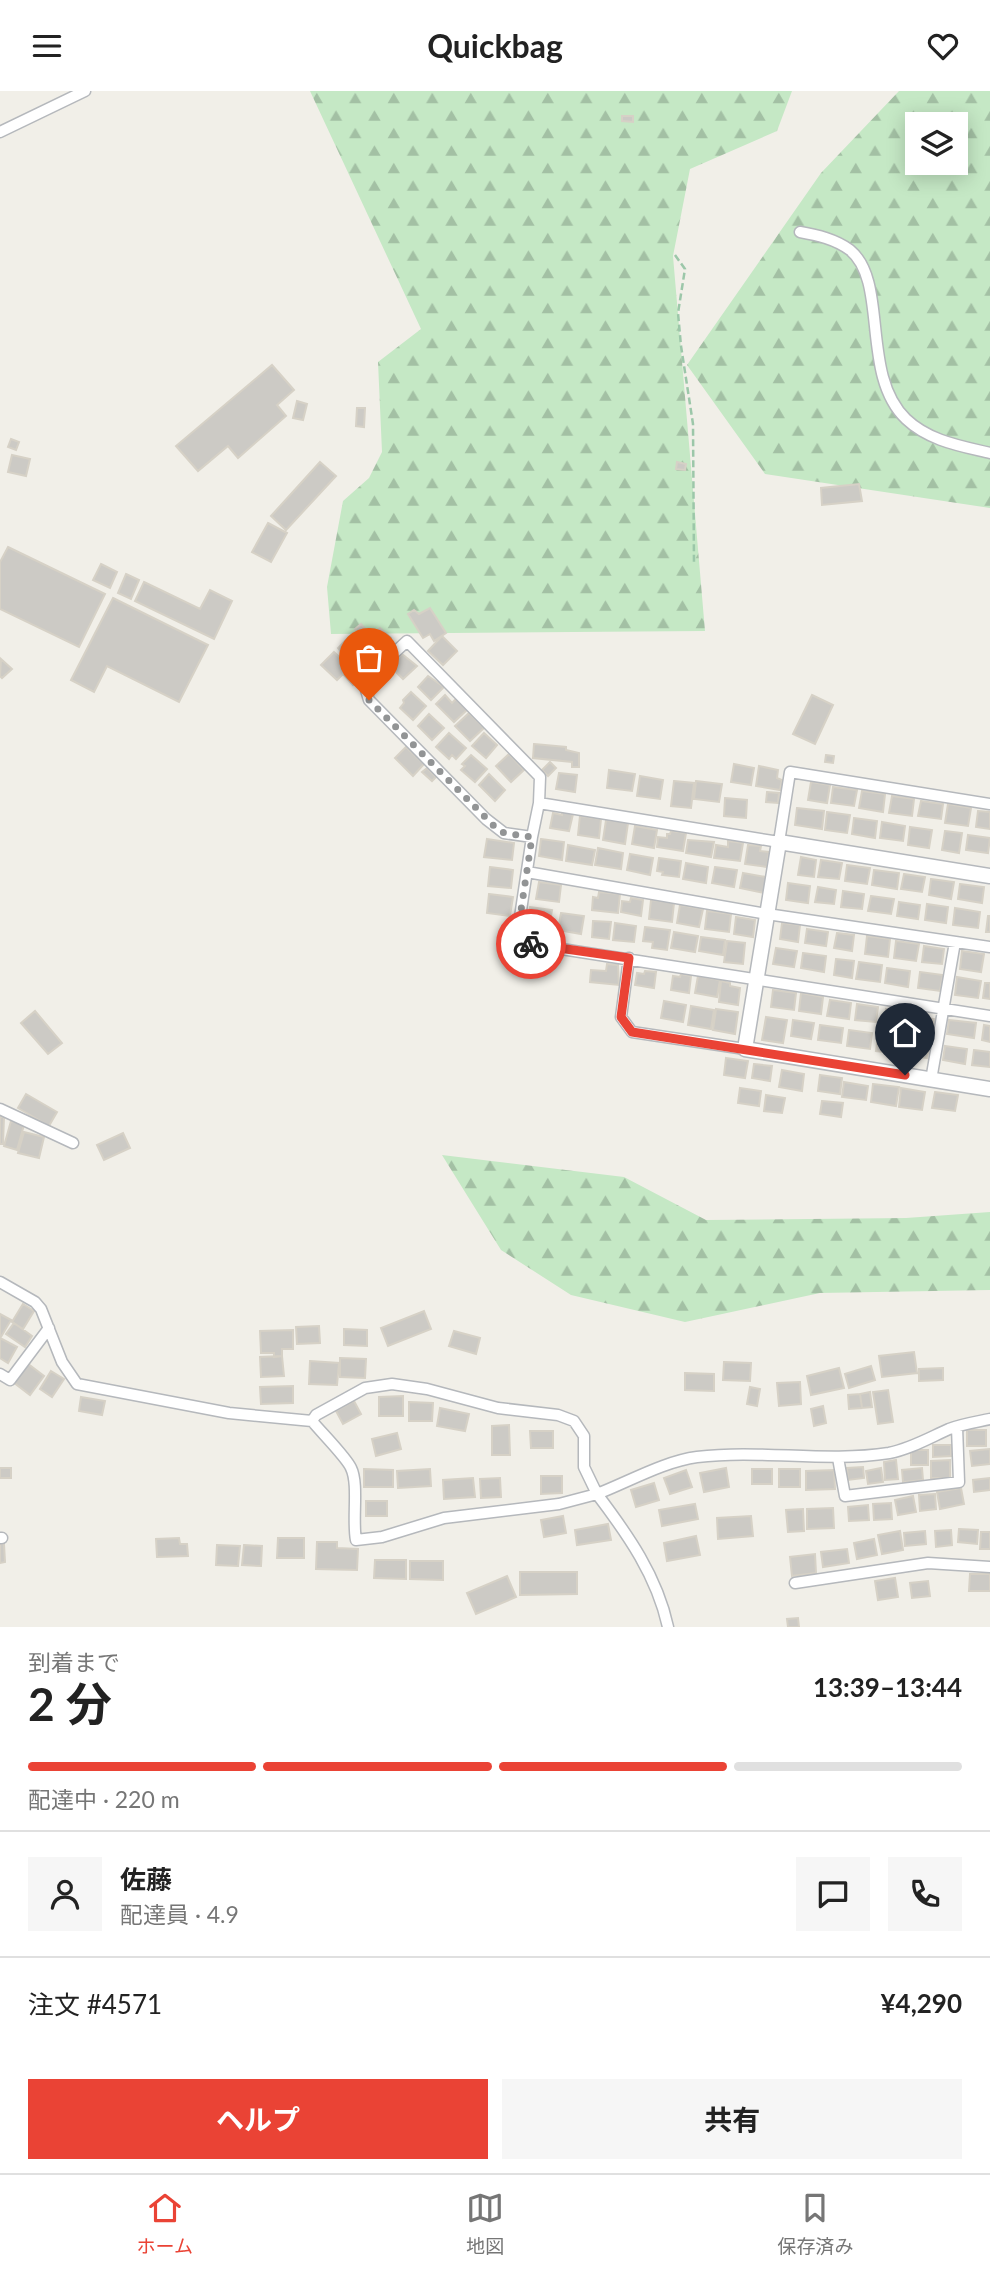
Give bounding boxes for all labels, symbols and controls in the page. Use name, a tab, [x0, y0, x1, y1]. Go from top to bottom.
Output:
text: Quickbag	[427, 26, 563, 65]
icon: menu	[28, 27, 66, 65]
icon: heart	[924, 27, 962, 65]
map controls	[905, 112, 968, 175]
button: layers	[905, 112, 968, 175]
pin	[339, 628, 399, 700]
icon: bag	[350, 639, 388, 677]
courier	[496, 909, 566, 979]
icon: bike	[512, 925, 550, 963]
pin	[875, 1003, 935, 1075]
icon: home	[886, 1014, 924, 1052]
text: 到着まで	[28, 1648, 120, 1676]
text: 13:39–13:44	[813, 1671, 962, 1703]
text: 2 分	[28, 1676, 112, 1731]
text: 配達中 · 220 m	[28, 1785, 180, 1813]
button: person	[28, 1857, 102, 1931]
button: chat	[796, 1857, 870, 1931]
button: phone	[888, 1857, 962, 1931]
text: 佐藤	[120, 1863, 172, 1895]
text: 配達員 · 4.9	[120, 1900, 239, 1928]
text: ¥4,290	[881, 1987, 962, 2019]
text: 注文 #4571	[28, 1988, 162, 2020]
button: ヘルプ	[28, 2079, 488, 2159]
button: 共有	[502, 2079, 962, 2159]
tab: ホーム	[137, 2189, 193, 2258]
tab: 地図	[466, 2189, 504, 2258]
tab: 保存済み	[777, 2189, 853, 2258]

